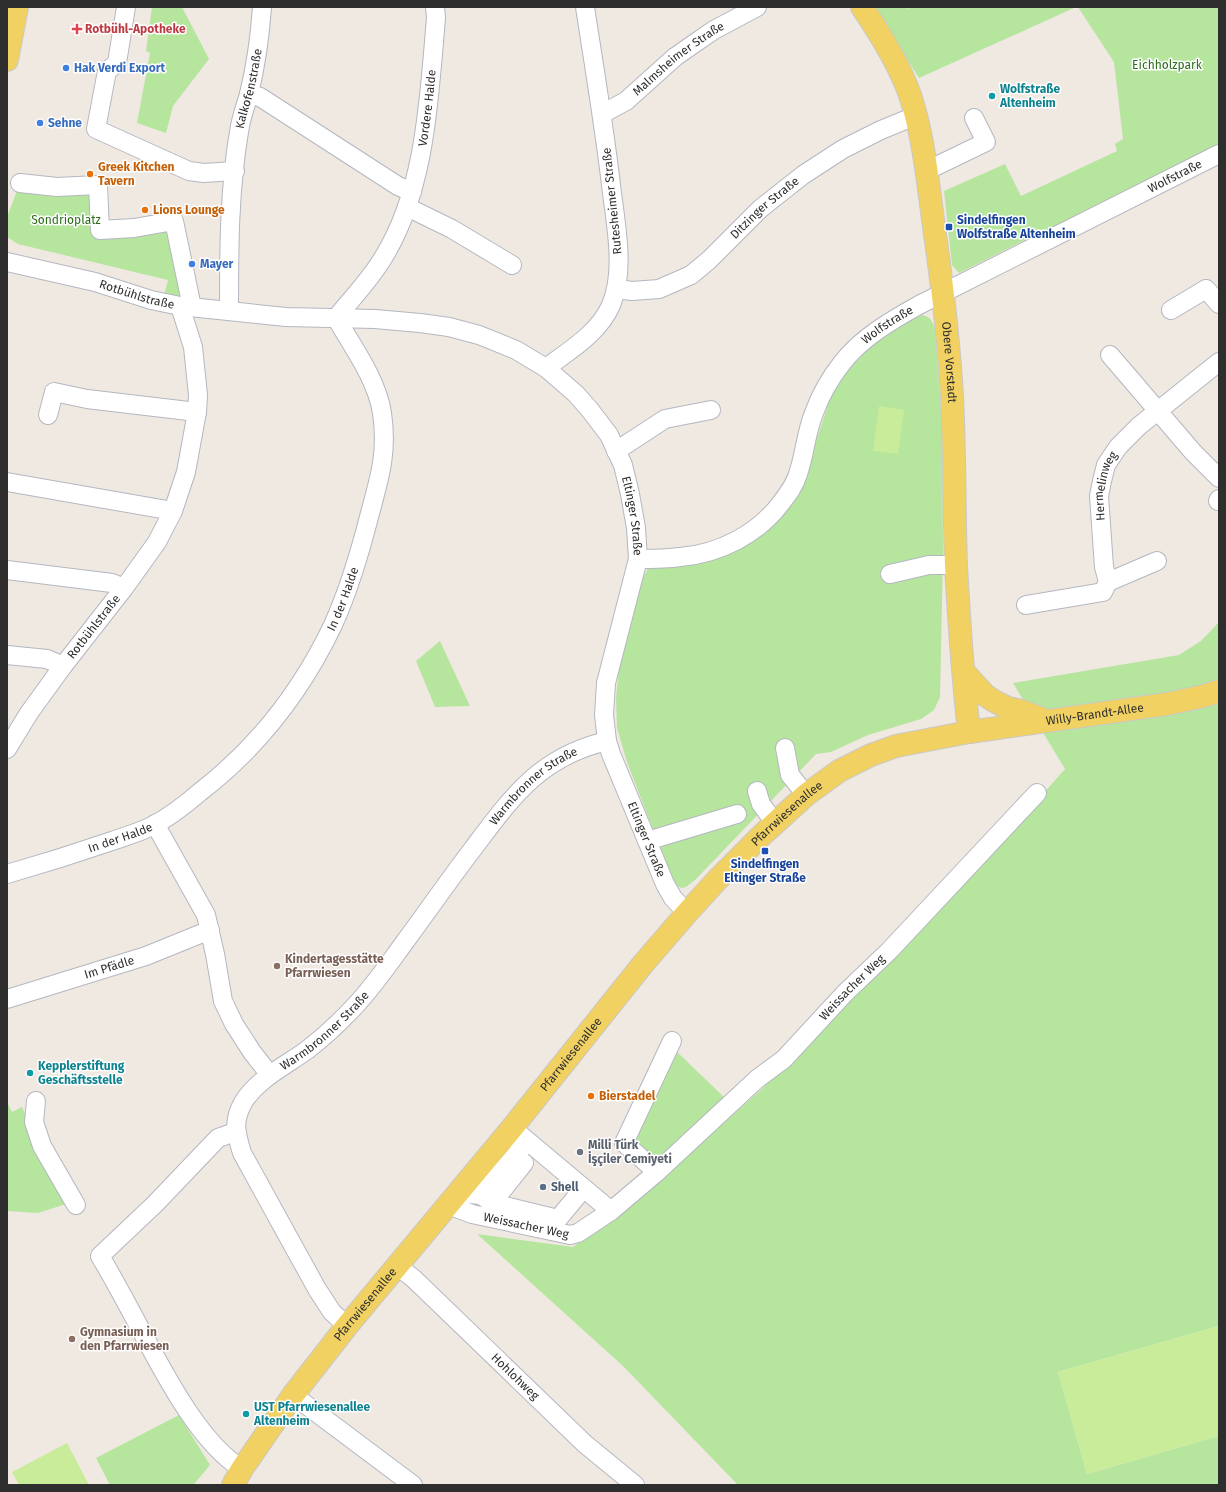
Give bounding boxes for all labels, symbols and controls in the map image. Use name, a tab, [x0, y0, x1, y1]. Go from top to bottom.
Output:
street label: Malmsheimer Straße	[630, 19, 727, 98]
place label: Rotbühl-Apotheke	[85, 22, 186, 36]
marker: Rotbühl-Apotheke	[72, 24, 82, 34]
street label: Kalkofenstraße	[233, 48, 265, 130]
park label: Eichholzpark	[1132, 58, 1203, 72]
place label: Hak Verdi Export	[74, 61, 166, 75]
marker: Hak Verdi Export	[61, 63, 71, 73]
street label: Vordere Halde	[415, 69, 439, 147]
place label: Wolfstraße Altenheim	[999, 82, 1060, 110]
marker: Wolfstraße Altenheim	[987, 91, 997, 101]
place label: Sehne	[48, 116, 82, 130]
marker: Sehne	[35, 118, 45, 128]
street label: Rutesheimer Straße	[599, 147, 625, 255]
street label: Wolfstraße	[1146, 157, 1204, 196]
place label: Greek Kitchen Tavern	[98, 160, 175, 188]
marker: Greek Kitchen Tavern	[85, 169, 95, 179]
street label: Ditzinger Straße	[727, 174, 802, 242]
place label: Lions Lounge	[153, 203, 225, 217]
marker: Lions Lounge	[140, 205, 150, 215]
park label: Sondrioplatz	[31, 213, 101, 227]
place label: Sindelfingen Wolfstraße Altenheim	[957, 213, 1076, 241]
marker: Sindelfingen Wolfstraße Altenheim	[944, 222, 954, 232]
place label: Mayer	[200, 257, 234, 271]
marker: Mayer	[187, 259, 197, 269]
street label: Rotbühlstraße	[98, 277, 176, 312]
street label: Wolfstraße	[859, 303, 915, 347]
street label: Obere Vorstadt	[939, 321, 959, 404]
street label: Hermelinweg	[1092, 448, 1121, 521]
street label: Eltinger Straße	[619, 475, 645, 556]
street label: In der Halde	[324, 565, 361, 633]
street label: Rotbühlstraße	[64, 592, 123, 662]
street label: Willy-Brandt-Allee	[1045, 700, 1145, 728]
street label: Warmbronner Straße	[486, 744, 579, 828]
street label: Pfarrwiesenallee	[748, 778, 825, 849]
street label: Eltinger Straße	[625, 800, 668, 879]
street label: In der Halde	[86, 820, 155, 856]
marker: Sindelfingen Eltinger Straße	[760, 846, 770, 856]
place label: Sindelfingen Eltinger Straße	[724, 857, 806, 885]
street label: Weissacher Weg	[816, 951, 888, 1023]
place label: Kindertagesstätte Pfarrwiesen	[285, 952, 384, 980]
street label: Im Pfädle	[83, 953, 136, 982]
marker: Kindertagesstätte Pfarrwiesen	[272, 961, 282, 971]
street label: Warmbronner Straße	[278, 988, 372, 1073]
street label: Pfarrwiesenallee	[537, 1014, 605, 1094]
place label: Kepplerstiftung Geschäftsstelle	[38, 1059, 125, 1087]
marker: Kepplerstiftung Geschäftsstelle	[25, 1068, 35, 1078]
place label: Bierstadel	[599, 1089, 656, 1103]
marker: Bierstadel	[586, 1091, 596, 1101]
place label: Milli Türk İşçiler Cemiyeti	[588, 1138, 672, 1167]
marker: Milli Türk İşçiler Cemiyeti	[575, 1147, 585, 1157]
place label: Shell	[551, 1180, 579, 1194]
marker: Shell	[538, 1182, 548, 1192]
street label: Weissacher Weg	[482, 1210, 571, 1242]
street label: Pfarrwiesenallee	[331, 1265, 399, 1344]
place label: Gymnasium in den Pfarrwiesen	[80, 1325, 169, 1353]
marker: Gymnasium in den Pfarrwiesen	[67, 1334, 77, 1344]
street label: Hohlohweg	[488, 1350, 543, 1403]
place label: UST Pfarrwiesenallee Altenheim	[253, 1400, 370, 1428]
marker: UST Pfarrwiesenallee Altenheim	[241, 1409, 251, 1419]

